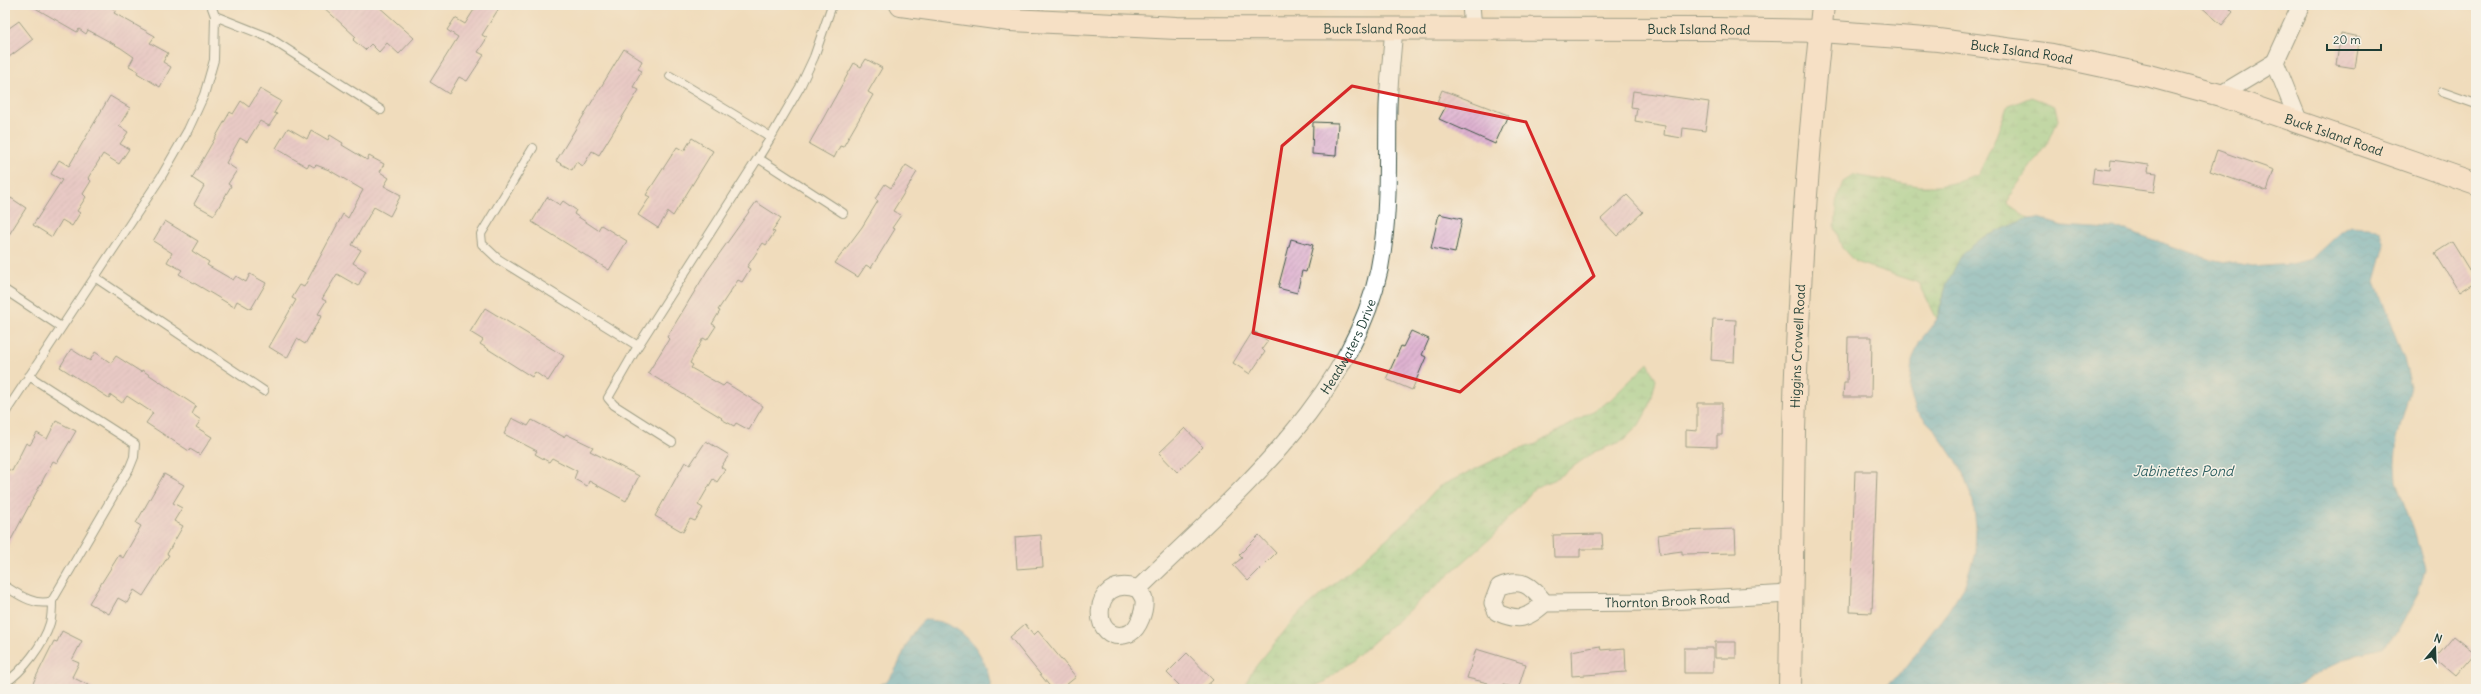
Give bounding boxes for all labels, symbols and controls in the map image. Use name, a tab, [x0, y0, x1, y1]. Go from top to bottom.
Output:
street label: Buck Island Road	[1323, 20, 1427, 37]
street label: Buck Island Road	[1647, 21, 1751, 39]
scale bar	[2327, 26, 2381, 52]
text: 20 m	[2333, 32, 2361, 47]
street label: Buck Island Road	[1969, 36, 2075, 68]
street label: Buck Island Road	[2282, 110, 2386, 160]
street label: Higgins Crowell Road	[1787, 283, 1809, 408]
street label: Headwaters Drive	[1317, 297, 1380, 398]
water label: Jabinettes Pond	[2133, 462, 2235, 480]
street label: Thornton Brook Road	[1605, 589, 1731, 611]
north arrow	[2415, 628, 2455, 668]
text: N	[2432, 631, 2444, 646]

